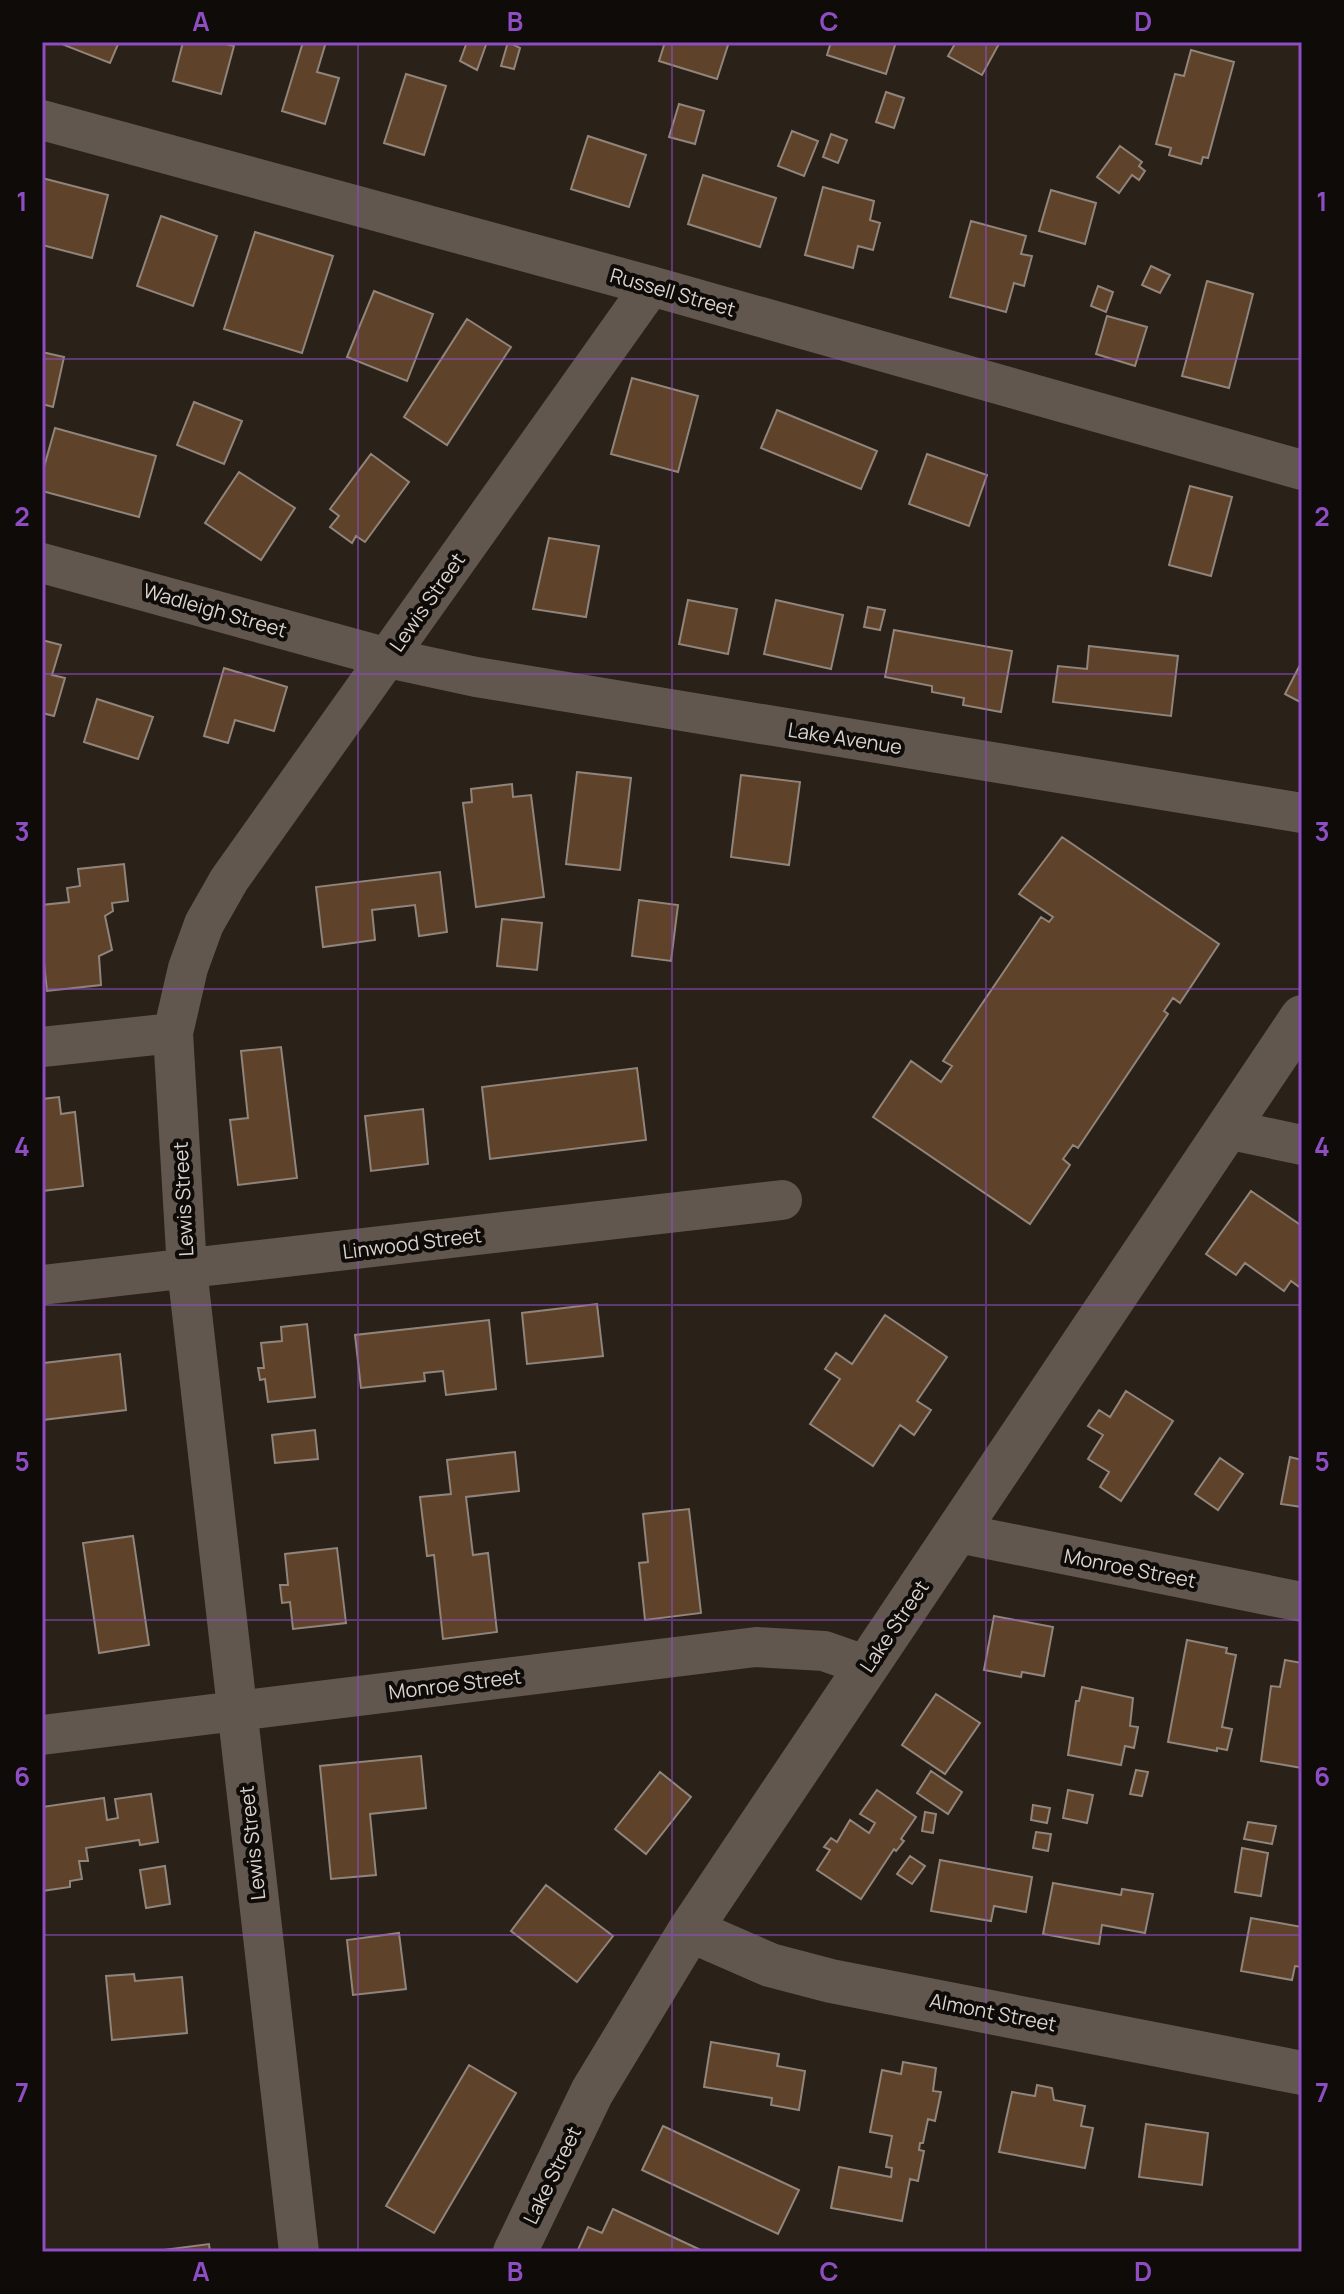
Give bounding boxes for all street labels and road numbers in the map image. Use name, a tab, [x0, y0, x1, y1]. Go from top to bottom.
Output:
street label: Russell Street	[607, 261, 739, 323]
street label: Lewis Street	[383, 547, 471, 657]
street label: Wadleigh Street	[140, 577, 290, 643]
street label: Lake Avenue	[786, 716, 904, 760]
street label: Lewis Street	[167, 1141, 199, 1257]
street label: Linwood Street	[341, 1221, 483, 1265]
street label: Monroe Street	[1062, 1542, 1198, 1594]
street label: Lake Street	[853, 1575, 935, 1677]
street label: Monroe Street	[387, 1662, 523, 1706]
street label: Lewis Street	[233, 1785, 271, 1901]
street label: Almont Street	[927, 1986, 1059, 2038]
street label: Lake Street	[517, 2122, 587, 2228]

